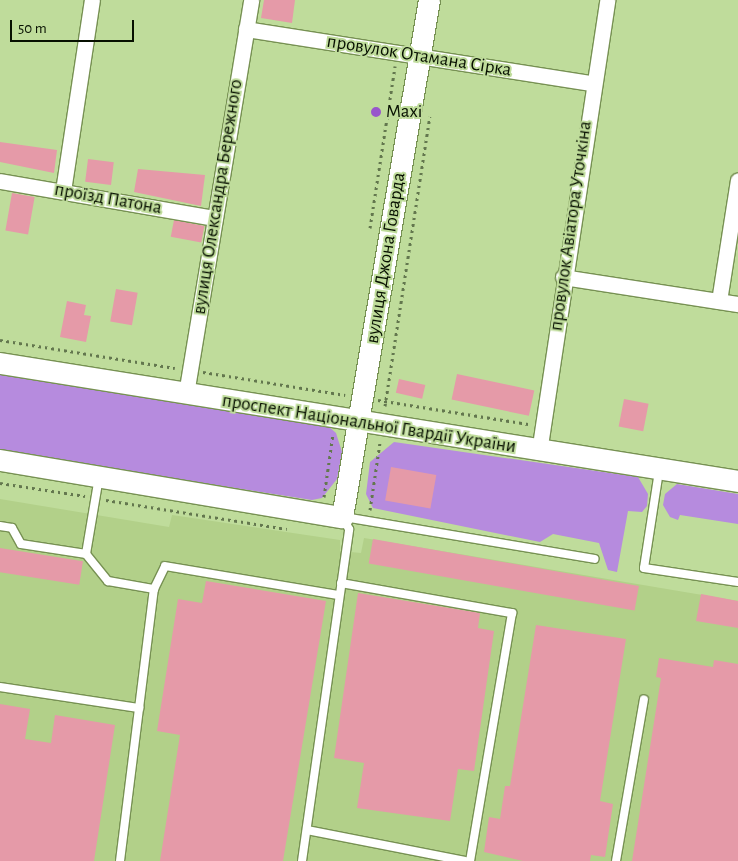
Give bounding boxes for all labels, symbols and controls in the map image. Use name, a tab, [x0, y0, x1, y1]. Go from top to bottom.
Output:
scale bar	[12, 10, 136, 42]
text: 50 m	[18, 21, 47, 36]
street label: провулок Отамана Сірка	[325, 30, 513, 82]
street label: вулиця Олександра Бережного	[188, 78, 248, 316]
place label: Maxi	[386, 101, 422, 123]
marker: Maxi	[370, 106, 382, 118]
street label: провулок Авіатора Уточкіна	[545, 120, 597, 332]
street label: вулиця Джона Говарда	[361, 171, 411, 345]
street label: проїзд Патона	[53, 178, 163, 220]
street label: проспект Національної Гвардії України	[220, 389, 518, 459]

